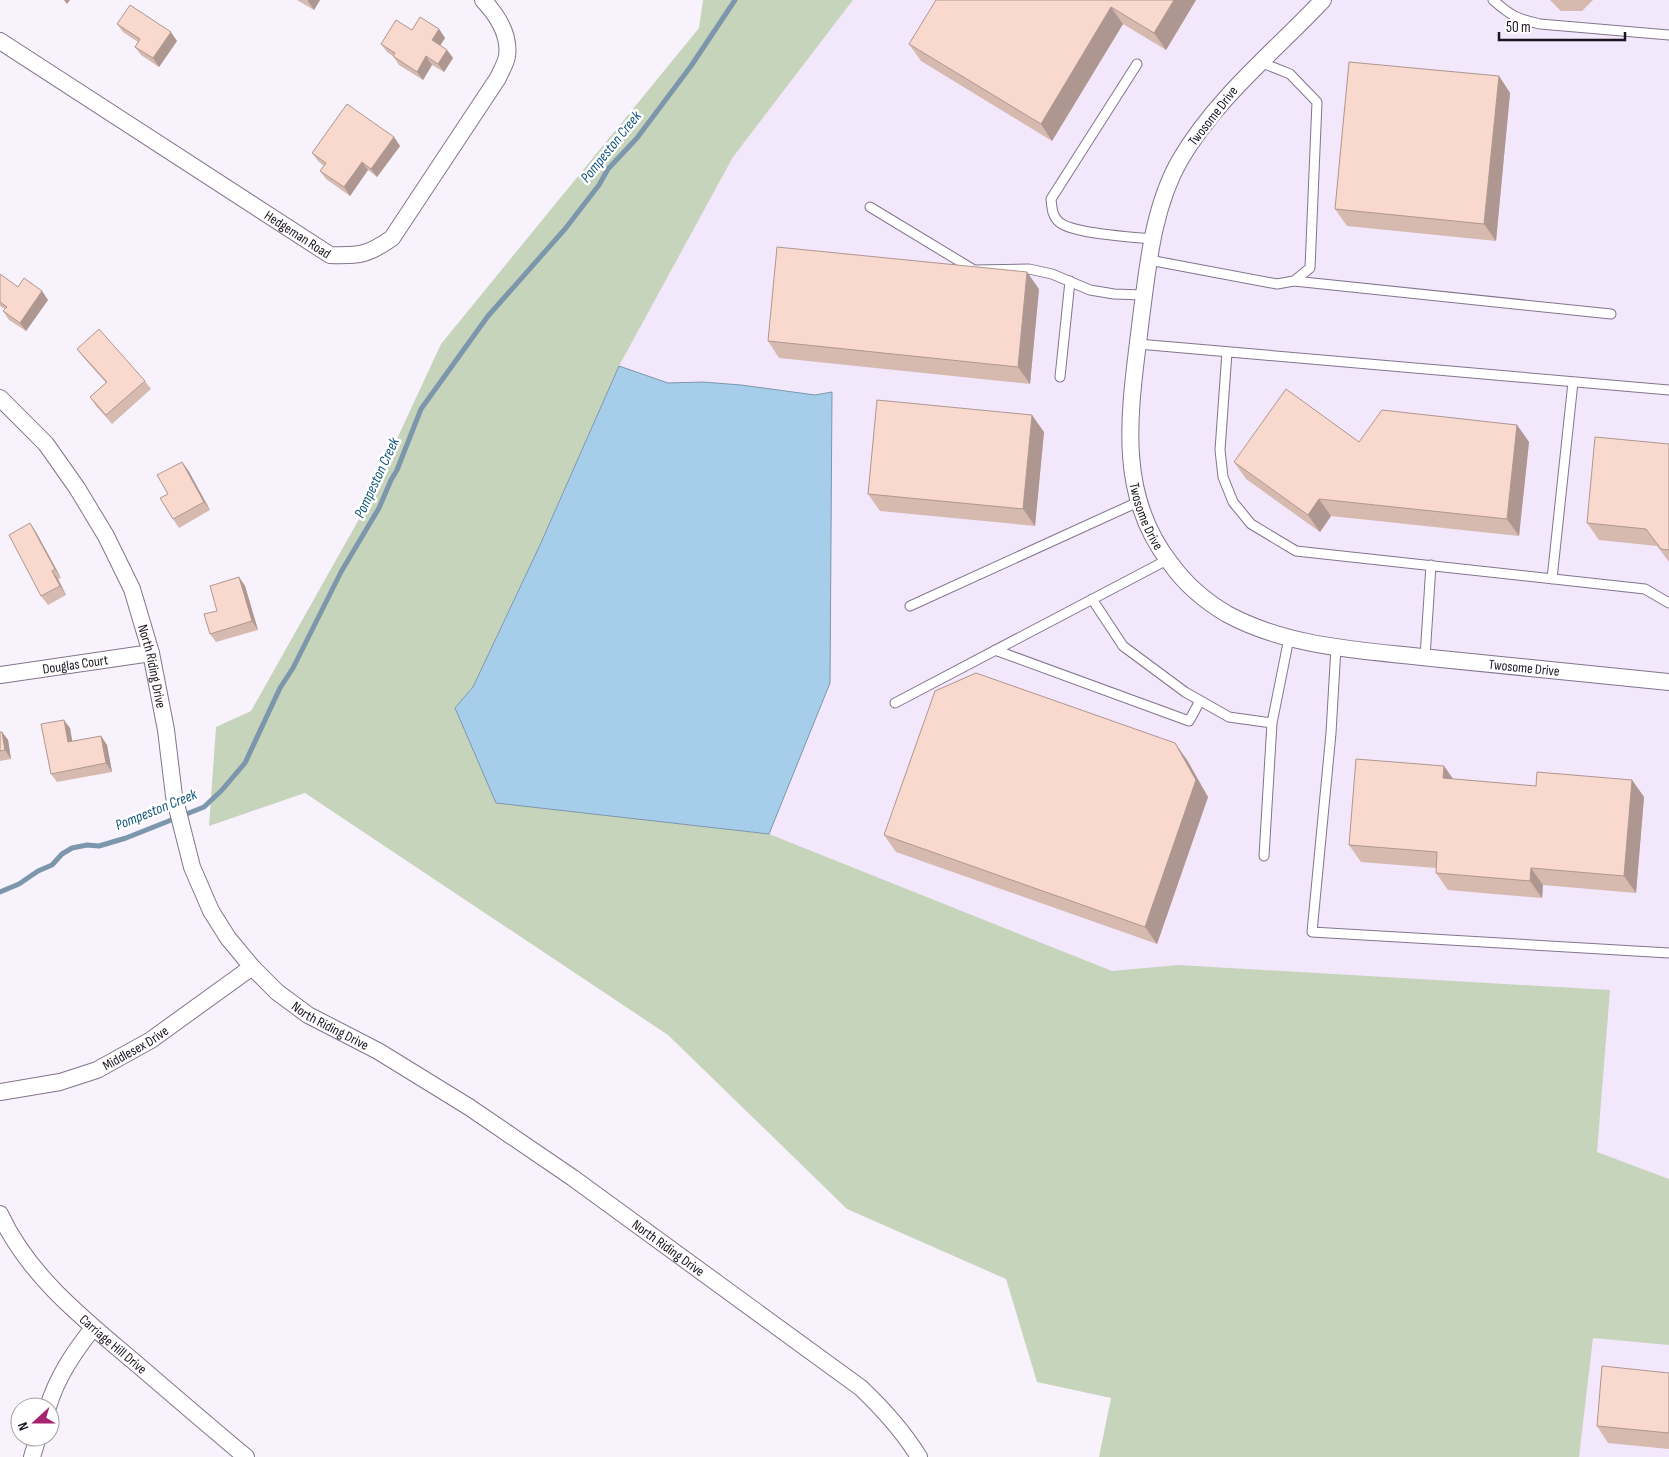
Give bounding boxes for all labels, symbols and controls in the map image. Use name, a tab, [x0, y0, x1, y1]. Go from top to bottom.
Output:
scale bar	[1499, 10, 1625, 42]
text: 50 m	[1506, 18, 1531, 37]
street label: Twosome Drive	[1185, 83, 1241, 149]
water label: Pompeston Creek	[576, 107, 646, 187]
street label: Hedgeman Road	[261, 206, 334, 262]
water label: Pompeston Creek	[350, 434, 404, 521]
street label: Twosome Drive	[1126, 481, 1167, 553]
street label: North Riding Drive	[134, 622, 170, 710]
street label: Douglas Court	[41, 651, 109, 677]
street label: Twosome Drive	[1488, 655, 1560, 679]
water label: Pompeston Creek	[112, 785, 200, 835]
street label: North Riding Drive	[288, 997, 372, 1053]
street label: Middlesex Drive	[99, 1022, 172, 1074]
street label: North Riding Drive	[629, 1216, 708, 1280]
street label: Carriage Hill Drive	[76, 1311, 151, 1377]
north arrow	[10, 1397, 60, 1447]
text: N	[14, 1420, 33, 1433]

